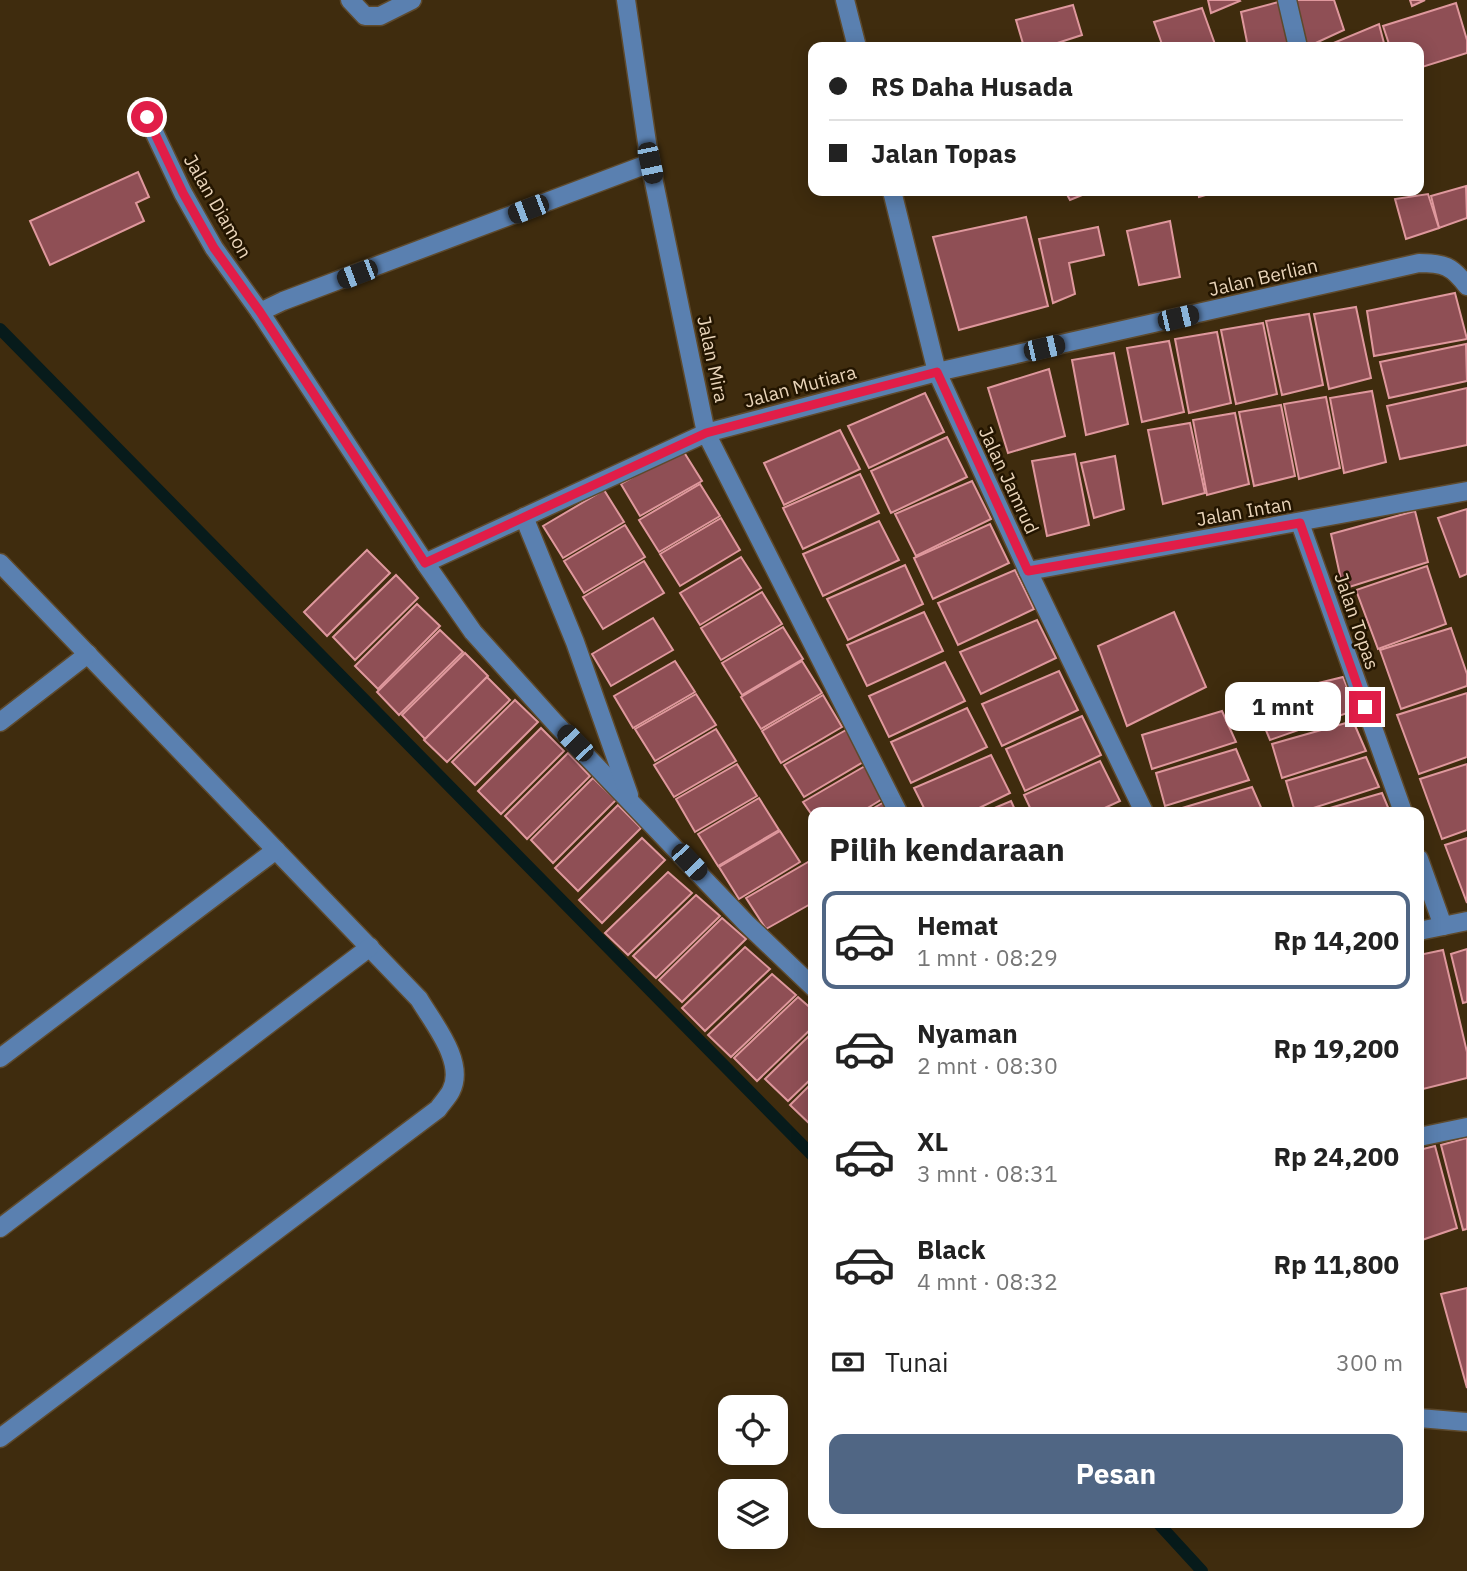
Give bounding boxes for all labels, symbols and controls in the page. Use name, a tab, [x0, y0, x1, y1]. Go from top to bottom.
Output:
text: RS Daha Husada	[871, 69, 1073, 103]
route start	[131, 101, 163, 133]
text: Jalan Topas	[871, 136, 1017, 170]
car	[636, 140, 665, 186]
street label: Jalan Diamon	[179, 150, 257, 262]
car	[505, 192, 552, 226]
street label: Jalan Berlian	[1206, 253, 1320, 301]
car	[334, 257, 381, 291]
car	[1156, 303, 1201, 333]
street label: Jalan Mira	[692, 314, 734, 404]
car	[1022, 333, 1067, 363]
street label: Jalan Mutiara	[741, 359, 859, 413]
street label: Jalan Jamrud	[974, 423, 1044, 537]
street label: Jalan Intan	[1194, 491, 1294, 531]
street label: Jalan Topas	[1329, 569, 1385, 673]
callout: 1 mnt	[1225, 682, 1340, 732]
text: 1 mnt	[1252, 691, 1314, 721]
route end	[1349, 691, 1381, 723]
car	[553, 721, 598, 765]
text: Pilih kendaraan	[829, 828, 1065, 870]
car	[667, 839, 712, 885]
text: Hemat	[917, 908, 998, 942]
icon: car	[833, 909, 896, 972]
text: Rp 14,200	[1273, 923, 1399, 957]
text: 1 mnt · 08:29	[917, 942, 1058, 972]
text: Nyaman	[917, 1016, 1018, 1050]
icon: car	[833, 1017, 896, 1080]
text: Rp 19,200	[1273, 1031, 1399, 1065]
text: 2 mnt · 08:30	[917, 1050, 1058, 1080]
text: XL	[917, 1124, 948, 1158]
icon: car	[833, 1125, 896, 1188]
text: Rp 24,200	[1273, 1139, 1399, 1173]
text: 3 mnt · 08:31	[917, 1158, 1058, 1188]
text: Black	[917, 1232, 985, 1266]
icon: car	[833, 1233, 896, 1296]
text: Rp 11,800	[1273, 1247, 1399, 1281]
text: 4 mnt · 08:32	[917, 1266, 1058, 1296]
icon: cash	[829, 1343, 867, 1381]
text: Tunai	[885, 1345, 949, 1379]
text: 300 m	[1336, 1347, 1403, 1377]
map controls	[718, 1395, 788, 1549]
button: locate	[718, 1395, 788, 1465]
button: Pesan	[829, 1434, 1403, 1514]
button: layers	[718, 1479, 788, 1549]

